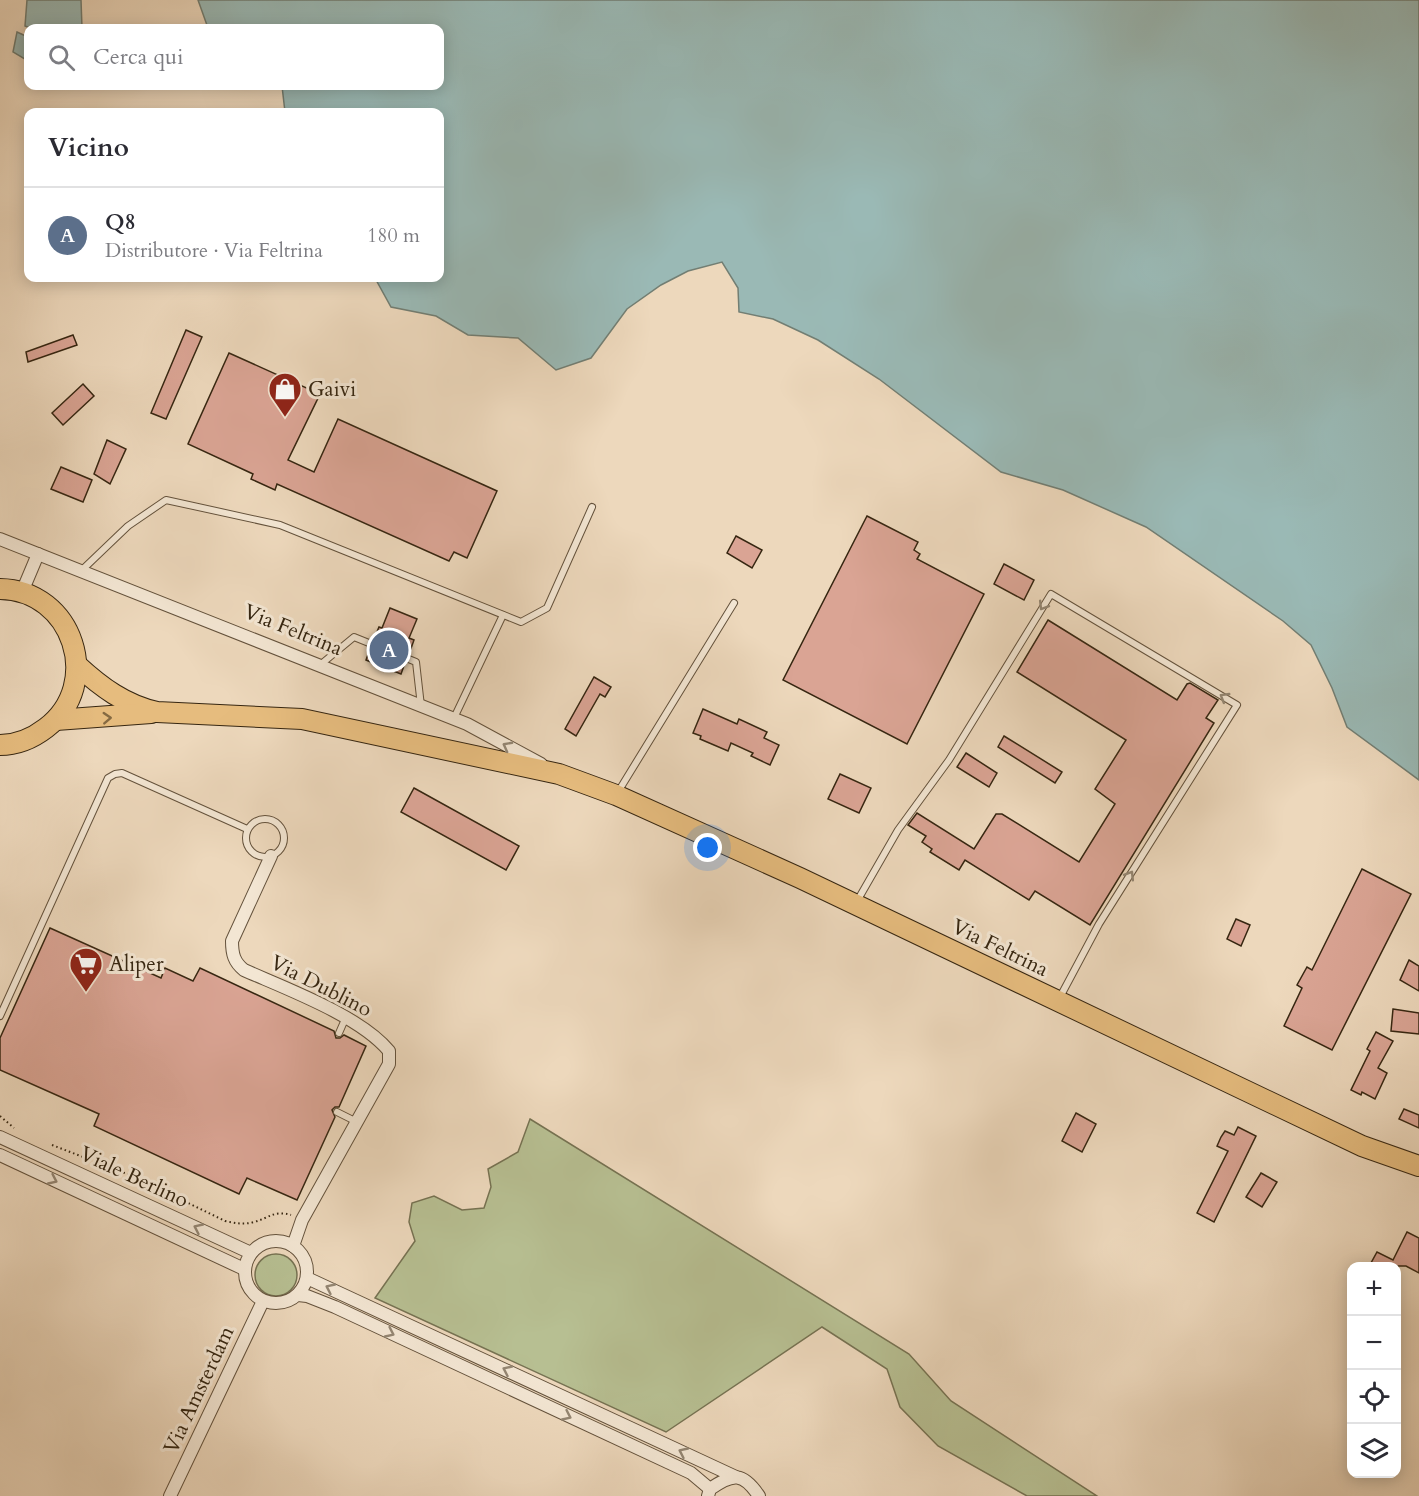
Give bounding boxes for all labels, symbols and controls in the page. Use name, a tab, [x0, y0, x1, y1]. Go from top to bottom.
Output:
search box	[24, 24, 444, 90]
icon: search	[45, 41, 78, 74]
text: Cerca qui	[93, 42, 183, 72]
text: Vicino	[48, 130, 129, 165]
text: Q8	[105, 207, 136, 237]
text: A	[60, 222, 75, 249]
text: 180 m	[367, 222, 420, 249]
text: Distributore · Via Feltrina	[105, 237, 323, 264]
shop icon: Gaivi	[267, 371, 303, 418]
place label: Gaivi	[308, 375, 356, 404]
street label: Via Feltrina	[239, 597, 347, 663]
one-way arrow	[1040, 600, 1051, 611]
pin: A	[370, 628, 408, 672]
one-way arrow	[1220, 693, 1230, 704]
one-way arrow	[102, 711, 111, 724]
one-way arrow	[503, 742, 513, 753]
your location	[693, 833, 722, 862]
one-way arrow	[1123, 871, 1135, 881]
street label: Via Feltrina	[947, 912, 1053, 984]
supermarket icon: Aliper	[68, 946, 104, 993]
street label: Via Dublino	[265, 948, 377, 1024]
place label: Aliper	[109, 950, 164, 979]
street label: Viale Berlino	[75, 1139, 193, 1215]
one-way arrow	[46, 1172, 57, 1184]
one-way arrow	[193, 1224, 204, 1236]
map controls	[1347, 1262, 1401, 1478]
button: +	[1347, 1262, 1401, 1316]
one-way arrow	[325, 1284, 336, 1296]
button: −	[1347, 1316, 1401, 1370]
street label: Via Amsterdam	[157, 1321, 241, 1458]
one-way arrow	[384, 1325, 395, 1337]
one-way arrow	[502, 1366, 513, 1378]
button: locate	[1347, 1370, 1401, 1424]
one-way arrow	[560, 1408, 571, 1420]
button: layers	[1347, 1424, 1401, 1478]
one-way arrow	[679, 1448, 690, 1460]

